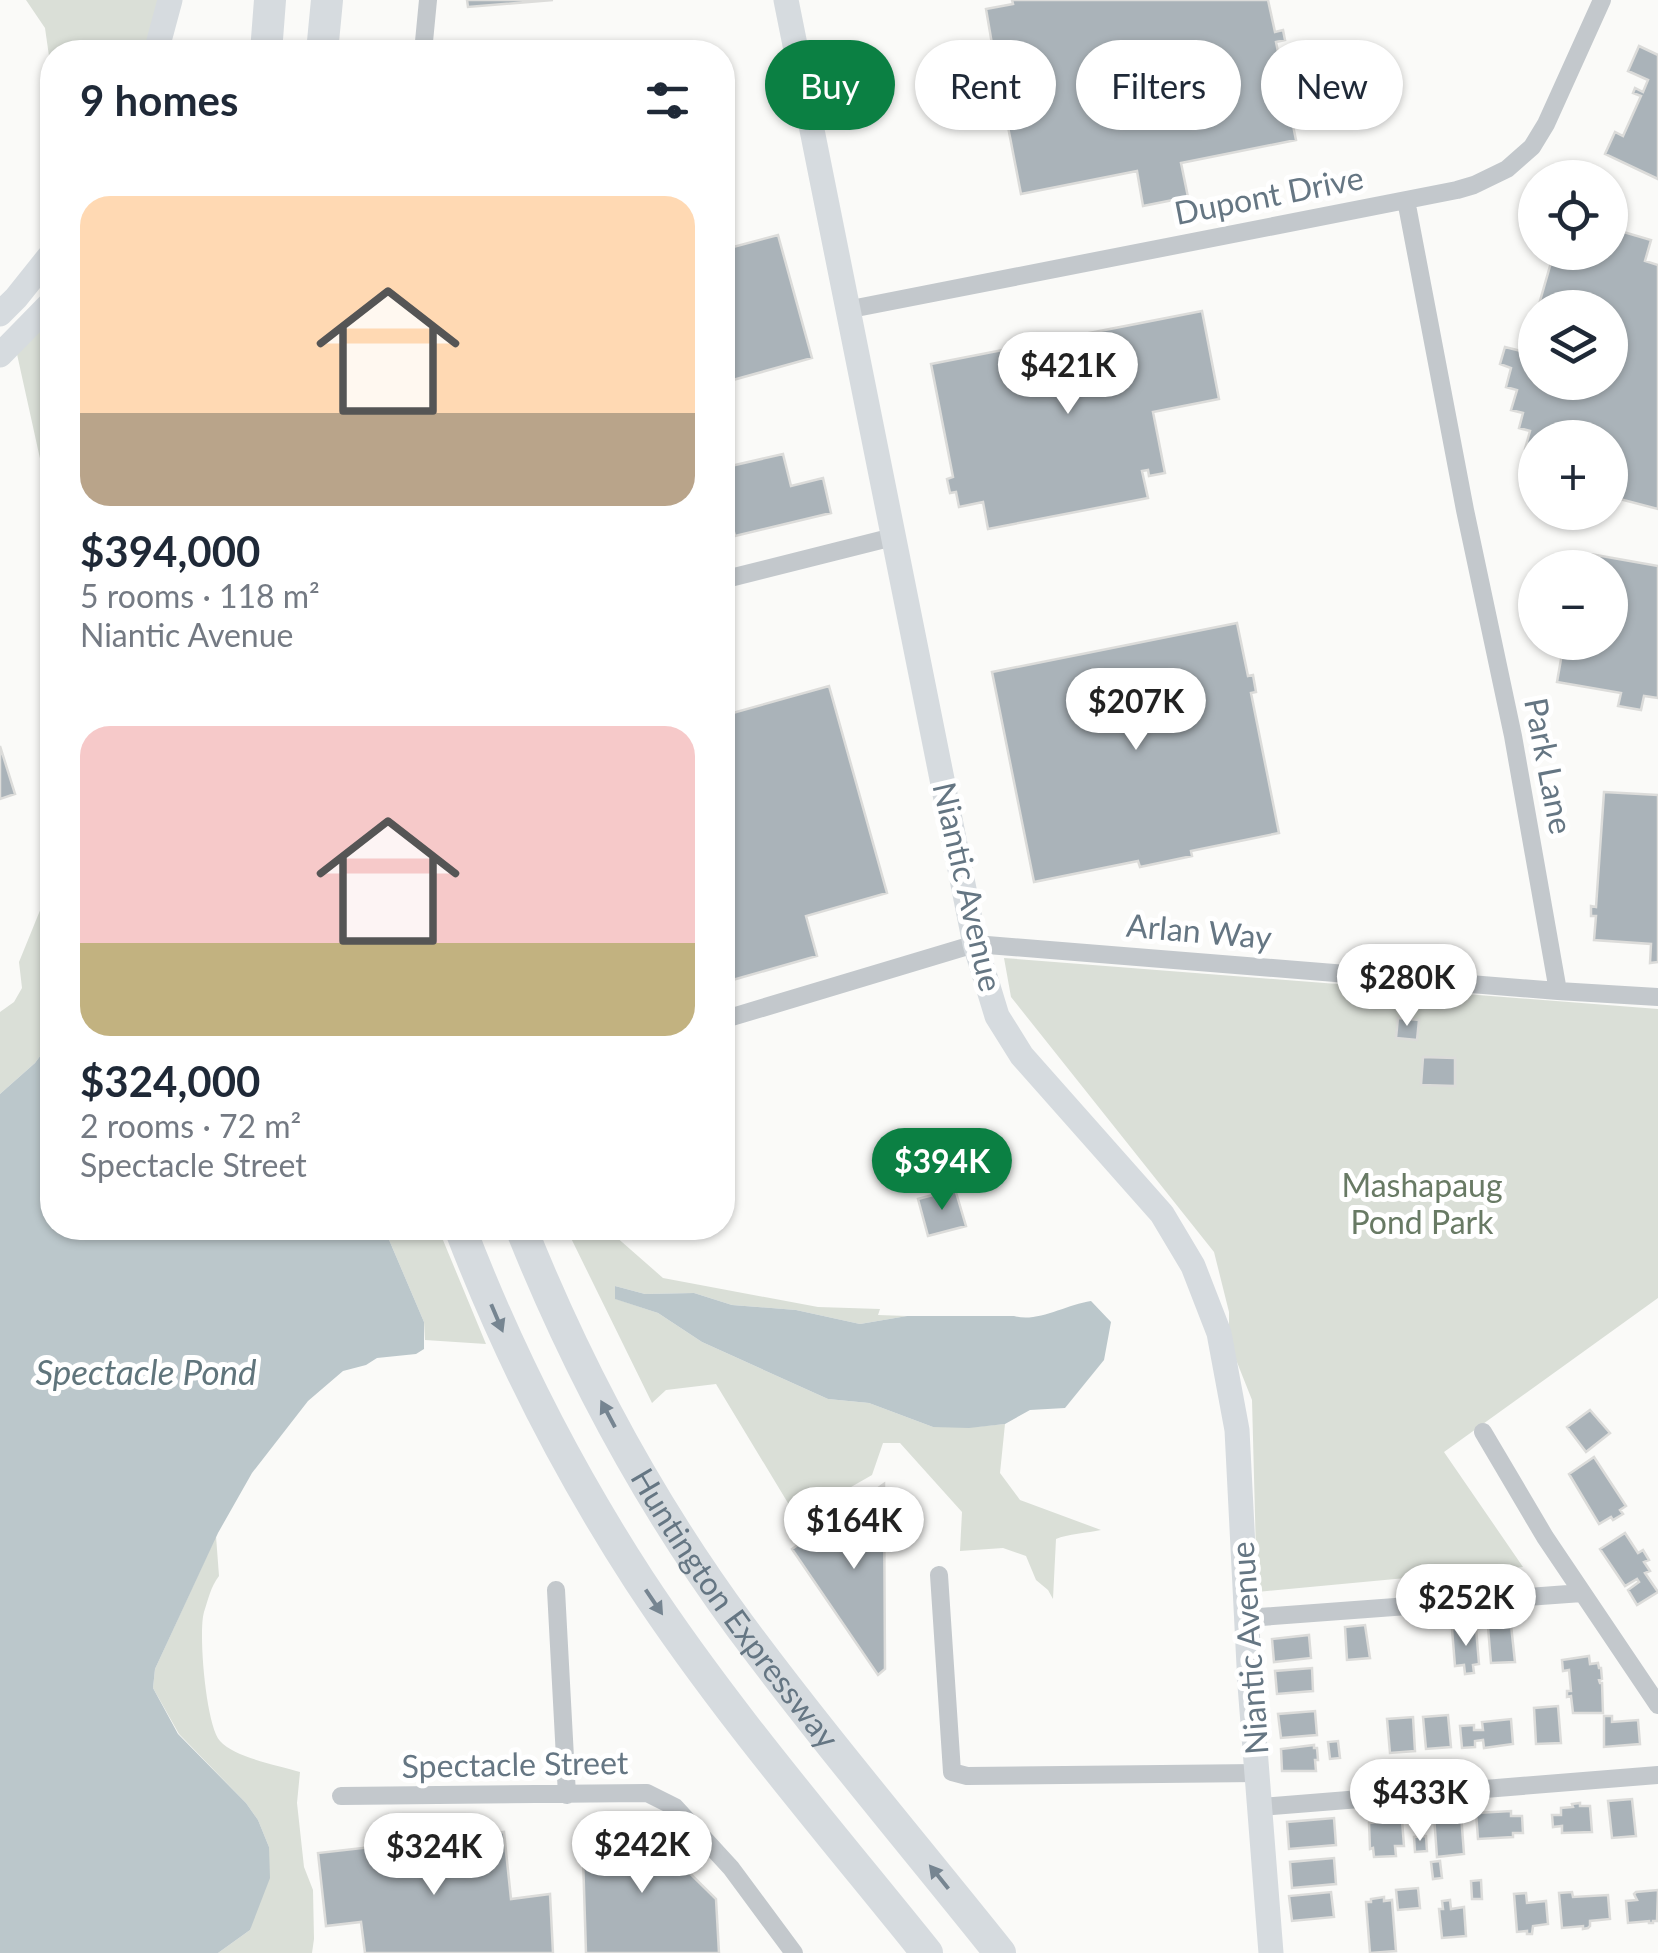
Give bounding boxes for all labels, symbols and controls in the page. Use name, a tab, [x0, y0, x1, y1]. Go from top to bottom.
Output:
chip: Buy	[765, 40, 895, 130]
chip: Rent	[915, 40, 1056, 130]
chip: Filters	[1076, 40, 1241, 130]
chip: New	[1261, 40, 1403, 130]
icon: filters	[640, 73, 695, 128]
text: 9 homes	[80, 75, 238, 125]
street label: Dupont Drive	[1171, 157, 1366, 232]
map controls	[1518, 160, 1628, 660]
button: locate	[1518, 160, 1628, 270]
icon: home	[298, 261, 478, 441]
button: layers	[1518, 290, 1628, 400]
pin: $421K	[998, 332, 1138, 417]
text: $421K	[1020, 345, 1116, 384]
button: +	[1518, 420, 1628, 530]
text: $394,000	[80, 526, 260, 576]
button: −	[1518, 550, 1628, 660]
text: 5 rooms · 118 m²	[80, 576, 320, 615]
text: Niantic Avenue	[80, 615, 293, 654]
pin: $207K	[1066, 668, 1206, 753]
text: $207K	[1088, 681, 1184, 720]
street label: Park Lane	[1517, 694, 1582, 837]
street label: Niantic Avenue	[925, 778, 1011, 995]
icon: home	[298, 791, 478, 971]
street label: Arlan Way	[1125, 905, 1274, 956]
pin: $280K	[1337, 944, 1477, 1029]
text: $280K	[1359, 957, 1455, 996]
text: $324,000	[80, 1056, 260, 1106]
text: 2 rooms · 72 m²	[80, 1106, 301, 1145]
pin: $394K	[872, 1128, 1012, 1213]
text: $394K	[894, 1141, 990, 1180]
text: Spectacle Street	[80, 1145, 307, 1184]
park label: Mashapaug Pond Park	[1341, 1165, 1503, 1241]
one-way arrow	[489, 1303, 505, 1333]
water label: Spectacle Pond	[35, 1350, 257, 1392]
one-way arrow	[599, 1400, 616, 1429]
street label: Huntington Expressway	[623, 1461, 848, 1756]
pin: $164K	[784, 1487, 924, 1572]
text: $164K	[806, 1500, 902, 1539]
street label: Niantic Avenue	[1222, 1540, 1275, 1756]
pin: $252K	[1396, 1564, 1536, 1649]
text: $252K	[1418, 1577, 1514, 1616]
one-way arrow	[644, 1588, 663, 1615]
street label: Spectacle Street	[401, 1742, 629, 1785]
pin: $433K	[1350, 1759, 1490, 1844]
text: $433K	[1372, 1772, 1468, 1811]
pin: $242K	[572, 1811, 712, 1896]
pin: $324K	[364, 1813, 504, 1898]
text: $242K	[594, 1824, 690, 1863]
text: $324K	[386, 1826, 482, 1865]
one-way arrow	[929, 1864, 950, 1890]

